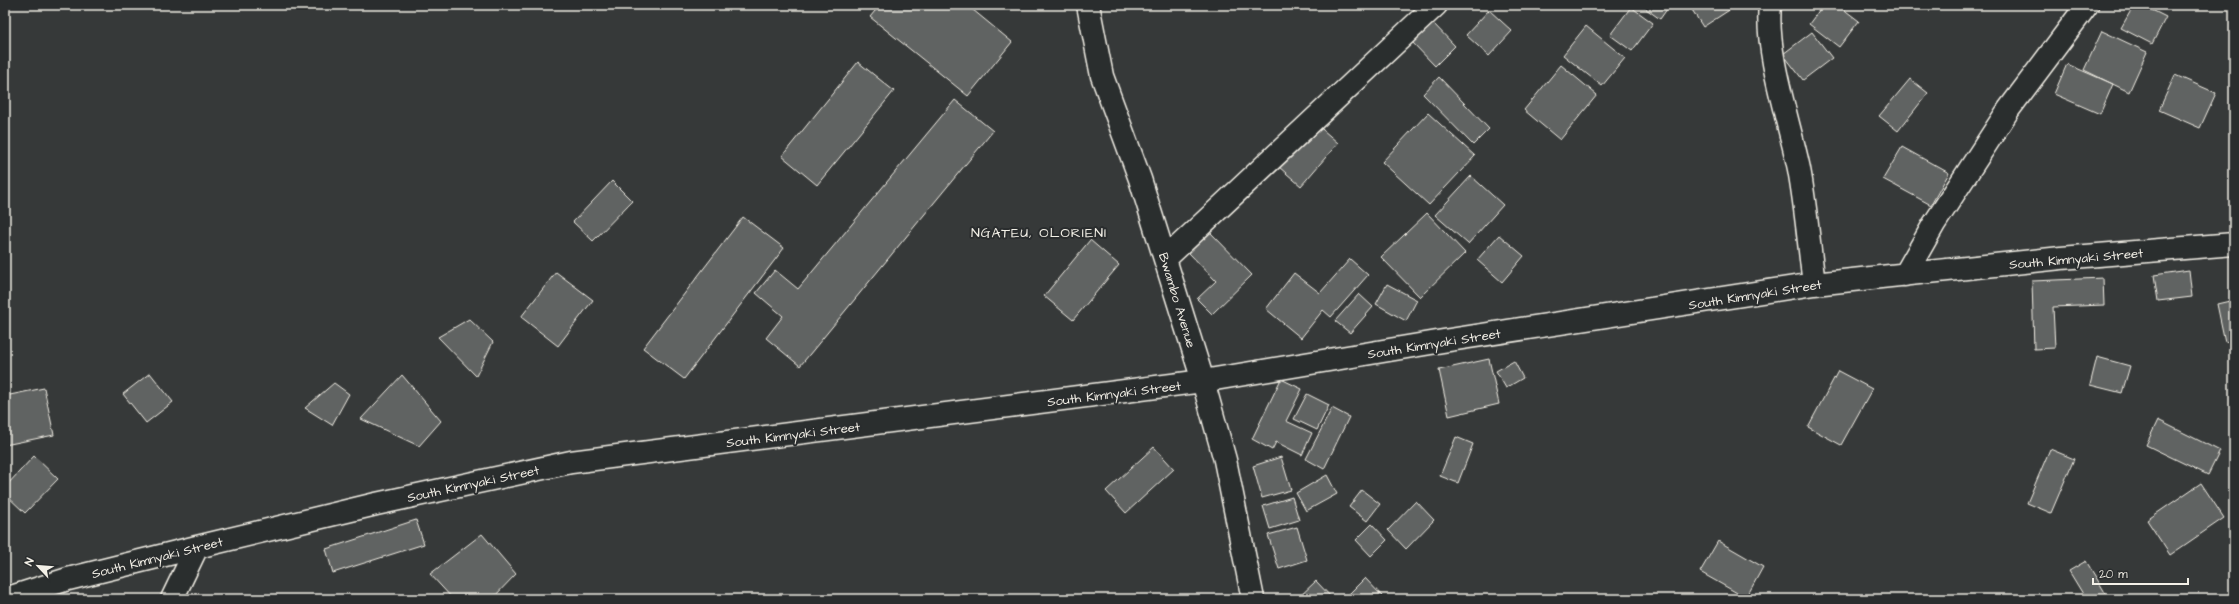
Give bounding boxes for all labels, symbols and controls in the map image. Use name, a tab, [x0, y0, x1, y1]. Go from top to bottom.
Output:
district label: NGATEU, OLORIENI	[971, 223, 1107, 243]
street label: South Kimnyaki Street	[2008, 244, 2145, 275]
street label: Bwambo Avenue	[1154, 251, 1200, 350]
street label: South Kimnyaki Street	[1687, 275, 1824, 315]
street label: South Kimnyaki Street	[1366, 324, 1503, 364]
street label: South Kimnyaki Street	[1046, 377, 1183, 412]
street label: South Kimnyaki Street	[725, 418, 862, 453]
street label: South Kimnyaki Street	[405, 461, 542, 508]
street label: South Kimnyaki Street	[90, 533, 226, 584]
north arrow	[18, 546, 58, 586]
text: N	[21, 555, 38, 568]
scale bar	[2093, 560, 2188, 586]
text: 20 m	[2099, 566, 2128, 583]

